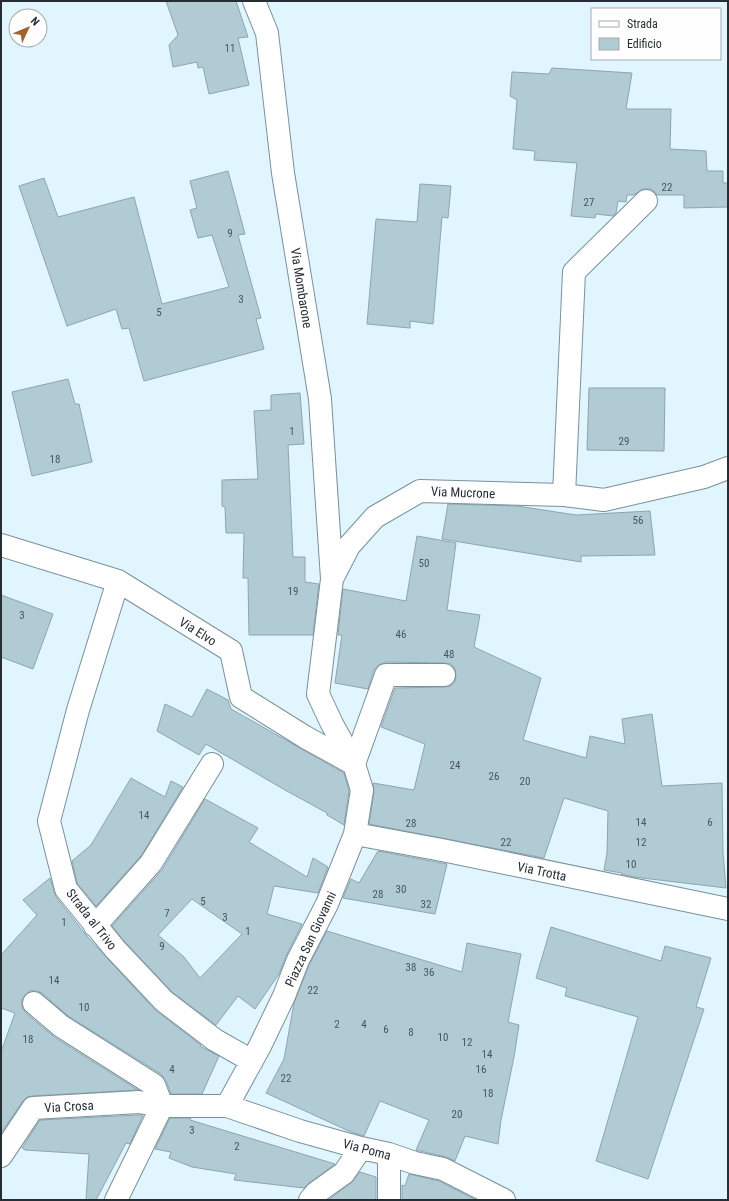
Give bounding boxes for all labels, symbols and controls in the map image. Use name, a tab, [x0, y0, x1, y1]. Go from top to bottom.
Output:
north arrow	[8, 8, 48, 48]
legend	[591, 8, 721, 60]
text: N	[28, 14, 42, 29]
text: Strada	[627, 17, 658, 31]
text: Edificio	[627, 37, 662, 51]
house number: 11	[225, 42, 235, 55]
house number: 22	[662, 181, 672, 194]
house number: 27	[584, 196, 594, 209]
house number: 9	[227, 227, 233, 240]
street label: Via Mombarone	[288, 247, 315, 329]
house number: 3	[238, 293, 244, 306]
house number: 5	[156, 306, 162, 319]
house number: 1	[289, 425, 295, 438]
house number: 29	[619, 435, 629, 448]
house number: 18	[50, 453, 60, 466]
street label: Via Mucrone	[431, 484, 495, 501]
house number: 56	[633, 514, 643, 527]
house number: 50	[419, 557, 429, 570]
house number: 19	[288, 585, 298, 598]
house number: 3	[19, 609, 25, 622]
street label: Via Elvo	[176, 614, 219, 649]
house number: 46	[396, 628, 406, 641]
house number: 48	[444, 648, 454, 661]
house number: 24	[450, 759, 461, 772]
house number: 26	[489, 770, 499, 783]
house number: 20	[520, 775, 530, 788]
house number: 14	[139, 809, 150, 822]
house number: 14	[636, 816, 647, 829]
house number: 6	[707, 816, 713, 829]
house number: 28	[406, 817, 416, 830]
house number: 22	[501, 836, 511, 849]
house number: 12	[636, 836, 646, 849]
house number: 10	[626, 858, 636, 871]
street label: Via Trotta	[516, 859, 568, 884]
house number: 30	[396, 883, 406, 896]
street label: Strada al Trivo	[63, 886, 120, 953]
house number: 28	[373, 888, 383, 901]
street label: Piazza San Giovanni	[282, 889, 339, 989]
house number: 5	[200, 895, 206, 908]
house number: 32	[421, 898, 431, 911]
house number: 7	[164, 907, 170, 920]
house number: 3	[222, 911, 228, 924]
house number: 1	[61, 916, 67, 929]
house number: 1	[245, 925, 251, 938]
house number: 9	[159, 940, 165, 953]
house number: 38	[406, 961, 416, 974]
house number: 36	[424, 966, 434, 979]
house number: 14	[49, 974, 60, 987]
house number: 22	[308, 984, 318, 997]
house number: 10	[79, 1001, 89, 1014]
house number: 2	[334, 1018, 340, 1031]
house number: 4	[361, 1018, 367, 1031]
house number: 6	[383, 1023, 389, 1036]
house number: 8	[408, 1026, 414, 1039]
house number: 10	[438, 1031, 448, 1044]
house number: 18	[23, 1033, 33, 1046]
house number: 12	[462, 1036, 472, 1049]
house number: 14	[482, 1048, 493, 1061]
house number: 4	[169, 1063, 175, 1076]
house number: 16	[476, 1063, 486, 1076]
house number: 22	[281, 1072, 291, 1085]
house number: 18	[483, 1087, 493, 1100]
street label: Via Crosa	[44, 1098, 94, 1115]
house number: 20	[452, 1108, 462, 1121]
house number: 3	[189, 1124, 195, 1137]
street label: Via Poma	[341, 1136, 393, 1163]
house number: 2	[234, 1140, 240, 1153]

